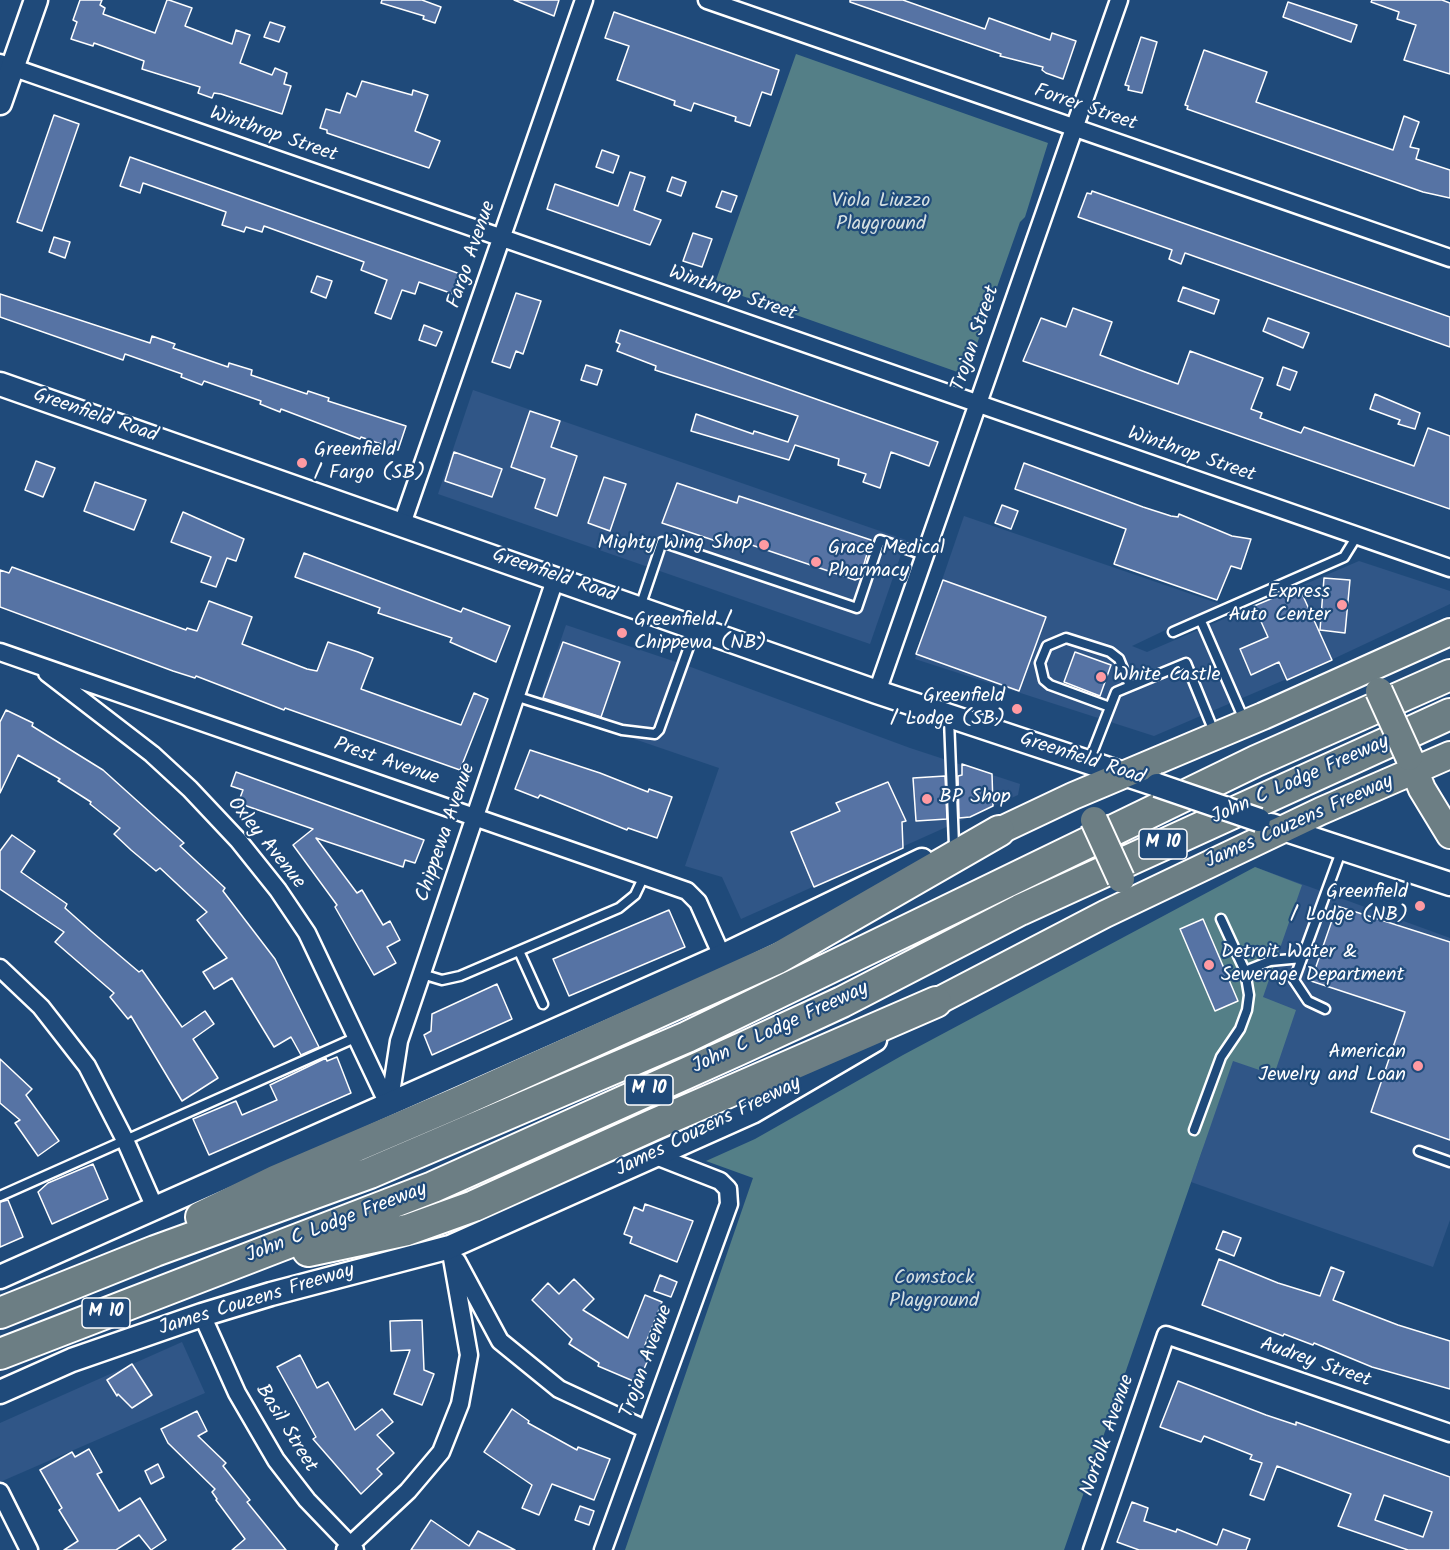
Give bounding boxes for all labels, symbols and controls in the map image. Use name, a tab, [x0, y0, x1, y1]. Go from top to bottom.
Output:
street label: Forrer Street	[1030, 80, 1140, 138]
street label: Winthrop Street	[206, 103, 340, 169]
park label: Viola Liuzzo Playground	[832, 191, 930, 238]
street label: Fargo Avenue	[443, 198, 503, 312]
street label: Winthrop Street	[665, 262, 799, 328]
street label: Trojan Street	[948, 283, 1006, 395]
street label: Greenfield Road	[30, 384, 160, 450]
street label: Winthrop Street	[1124, 423, 1258, 489]
place label: Greenfield / Fargo (SB)	[314, 440, 425, 487]
marker: Greenfield / Fargo (SB)	[295, 456, 309, 470]
place label: Mighty Wing Shop	[598, 533, 752, 557]
marker: Mighty Wing Shop	[757, 538, 771, 552]
place label: Grace Medical Pharmacy	[828, 538, 945, 585]
street label: Greenfield Road	[489, 544, 619, 610]
marker: Grace Medical Pharmacy	[809, 555, 823, 569]
place label: Express Auto Center	[1228, 582, 1330, 629]
marker: Express Auto Center	[1335, 598, 1349, 612]
place label: Greenfield / Chippewa (NB)	[634, 610, 766, 657]
marker: Greenfield / Chippewa (NB)	[615, 626, 629, 640]
place label: White Castle	[1113, 665, 1220, 689]
marker: White Castle	[1094, 670, 1108, 684]
place label: Greenfield / Lodge (SB)	[890, 686, 1005, 733]
marker: Greenfield / Lodge (SB)	[1010, 702, 1024, 716]
street label: Greenfield Road	[1016, 728, 1148, 792]
street label: John C Lodge Freeway	[1209, 731, 1393, 831]
street label: Prest Avenue	[330, 734, 442, 792]
street label: Chippewa Avenue	[412, 760, 482, 906]
street label: James Couzens Freeway	[1202, 771, 1398, 875]
place label: BP Shop	[939, 787, 1011, 811]
marker: BP Shop	[920, 792, 934, 806]
street label: Oxley Avenue	[221, 793, 309, 895]
road number: M 10	[1139, 829, 1187, 859]
place label: Greenfield / Lodge (NB)	[1290, 882, 1408, 929]
marker: Greenfield / Lodge (NB)	[1413, 899, 1427, 913]
place label: Detroit Water & Sewerage Department	[1221, 942, 1404, 989]
marker: Detroit Water & Sewerage Department	[1202, 958, 1216, 972]
street label: John C Lodge Freeway	[689, 978, 873, 1080]
place label: American Jewelry and Loan	[1258, 1042, 1406, 1089]
marker: American Jewelry and Loan	[1411, 1059, 1425, 1073]
street label: James Couzens Freeway	[612, 1073, 806, 1183]
road number: M 10	[625, 1075, 673, 1105]
street label: John C Lodge Freeway	[243, 1178, 431, 1270]
street label: James Couzens Freeway	[156, 1260, 358, 1342]
park label: Comstock Playground	[889, 1268, 979, 1315]
road number: M 10	[82, 1298, 130, 1328]
street label: Trojan Avenue	[616, 1302, 680, 1422]
street label: Audrey Street	[1256, 1334, 1374, 1394]
street label: Norfolk Avenue	[1077, 1372, 1141, 1500]
street label: Basil Street	[249, 1381, 321, 1477]

